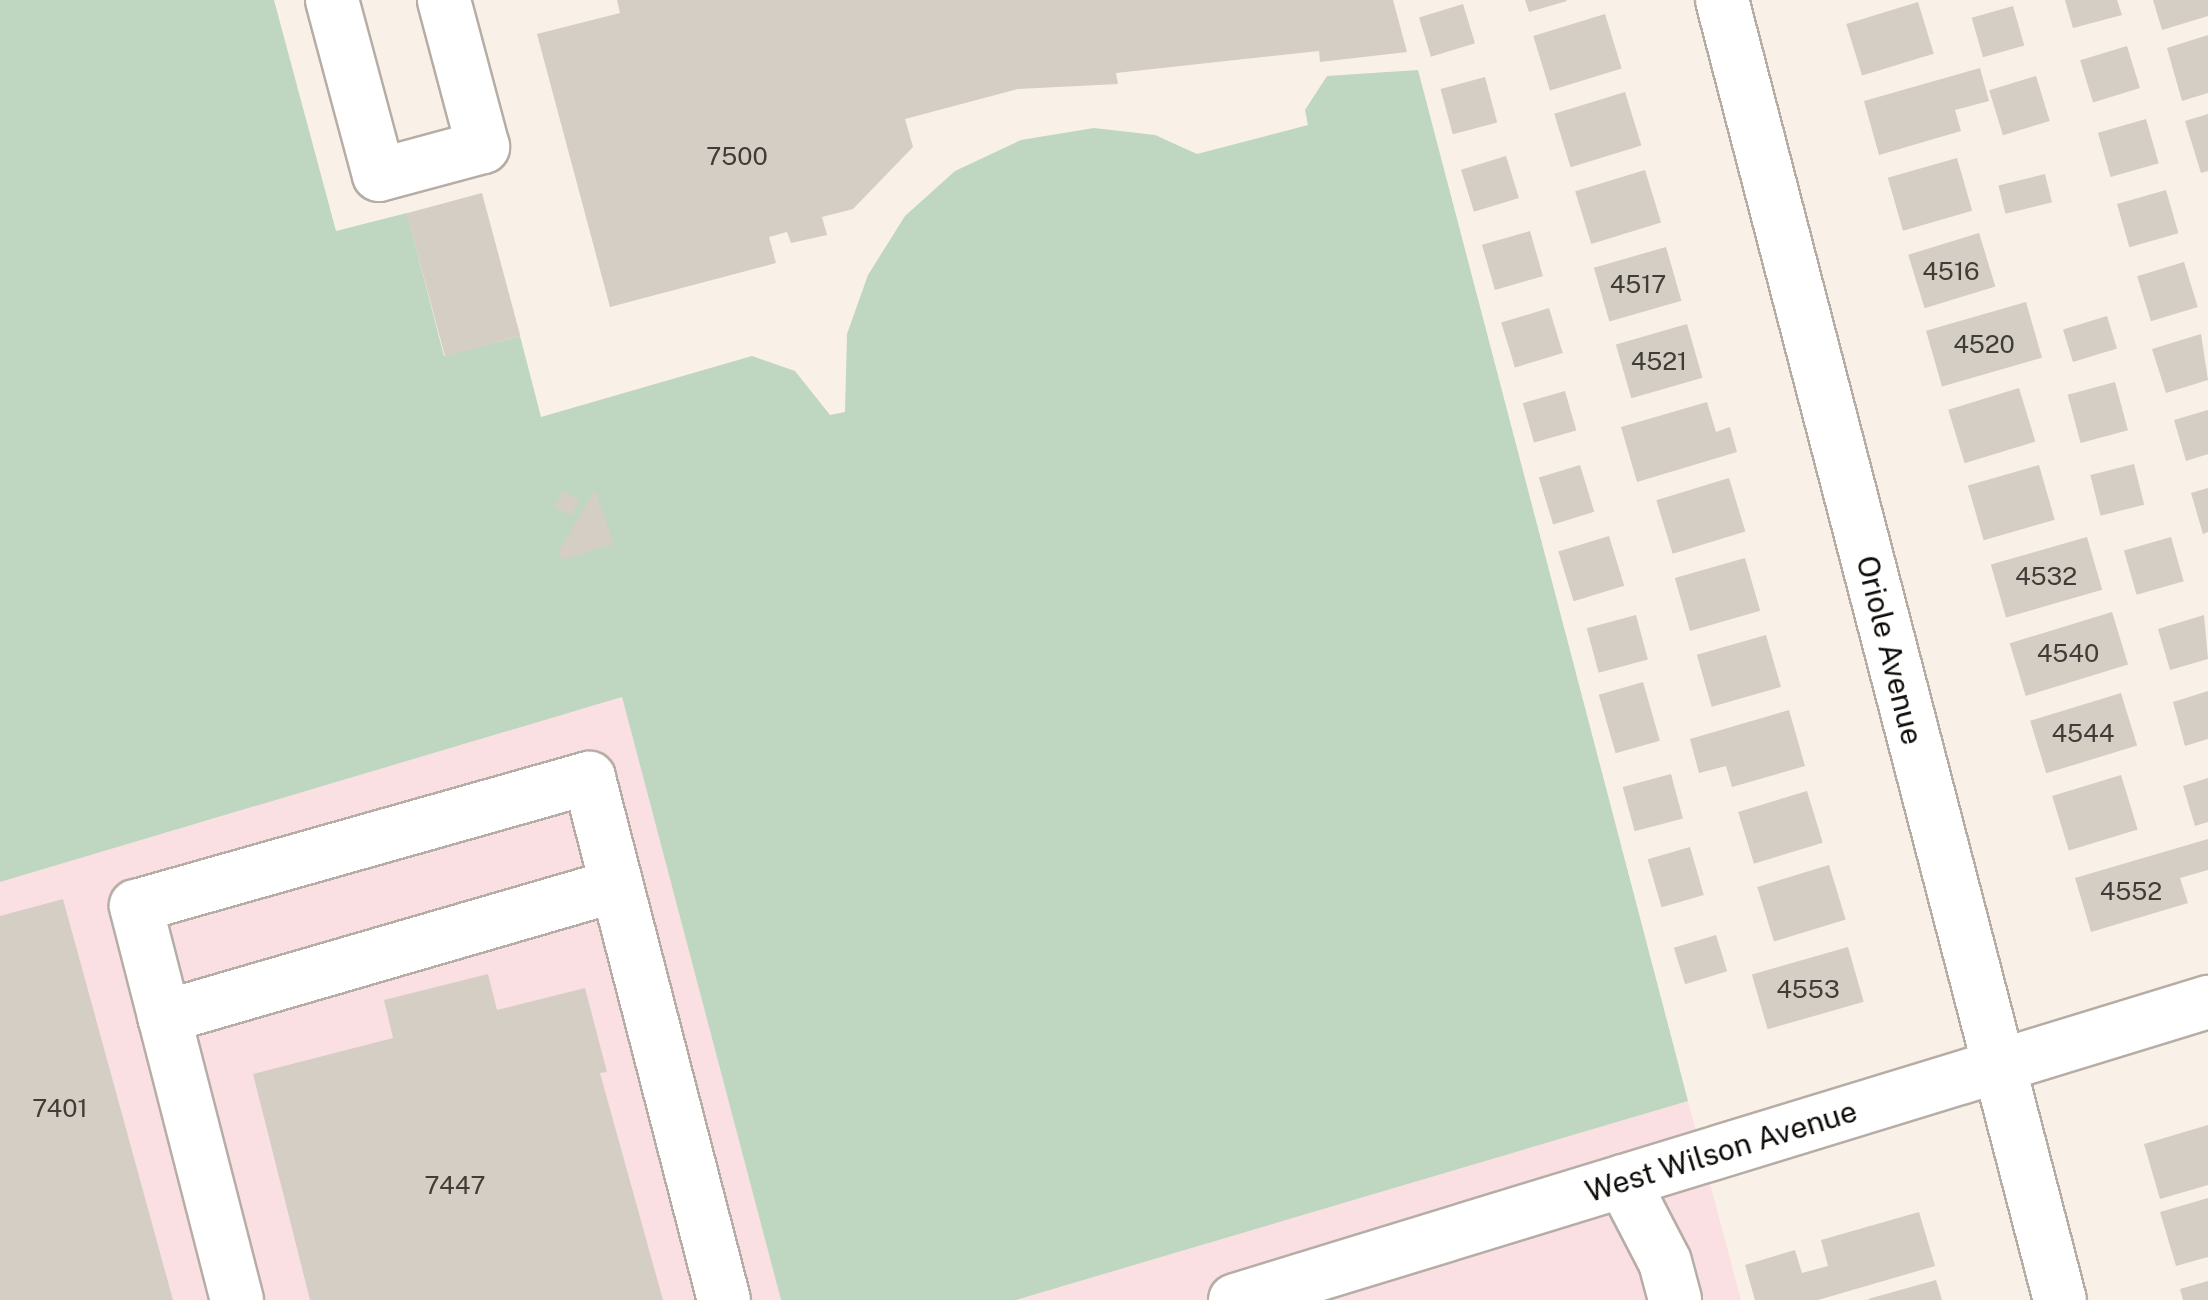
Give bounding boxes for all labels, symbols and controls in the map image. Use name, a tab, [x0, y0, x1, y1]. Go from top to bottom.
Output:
house number: 7500	[706, 141, 768, 171]
house number: 4516	[1922, 256, 1980, 286]
house number: 4517	[1610, 269, 1666, 299]
house number: 4520	[1953, 329, 2015, 359]
house number: 4521	[1631, 346, 1687, 376]
street label: Oriole Avenue	[1849, 552, 1931, 748]
house number: 4532	[2015, 561, 2077, 591]
house number: 4540	[2037, 638, 2099, 668]
house number: 4544	[2052, 718, 2114, 748]
house number: 4552	[2100, 876, 2162, 906]
house number: 4553	[1776, 974, 1840, 1004]
street label: West Wilson Avenue	[1581, 1092, 1861, 1210]
house number: 7401	[32, 1093, 88, 1123]
house number: 7447	[425, 1170, 485, 1200]

